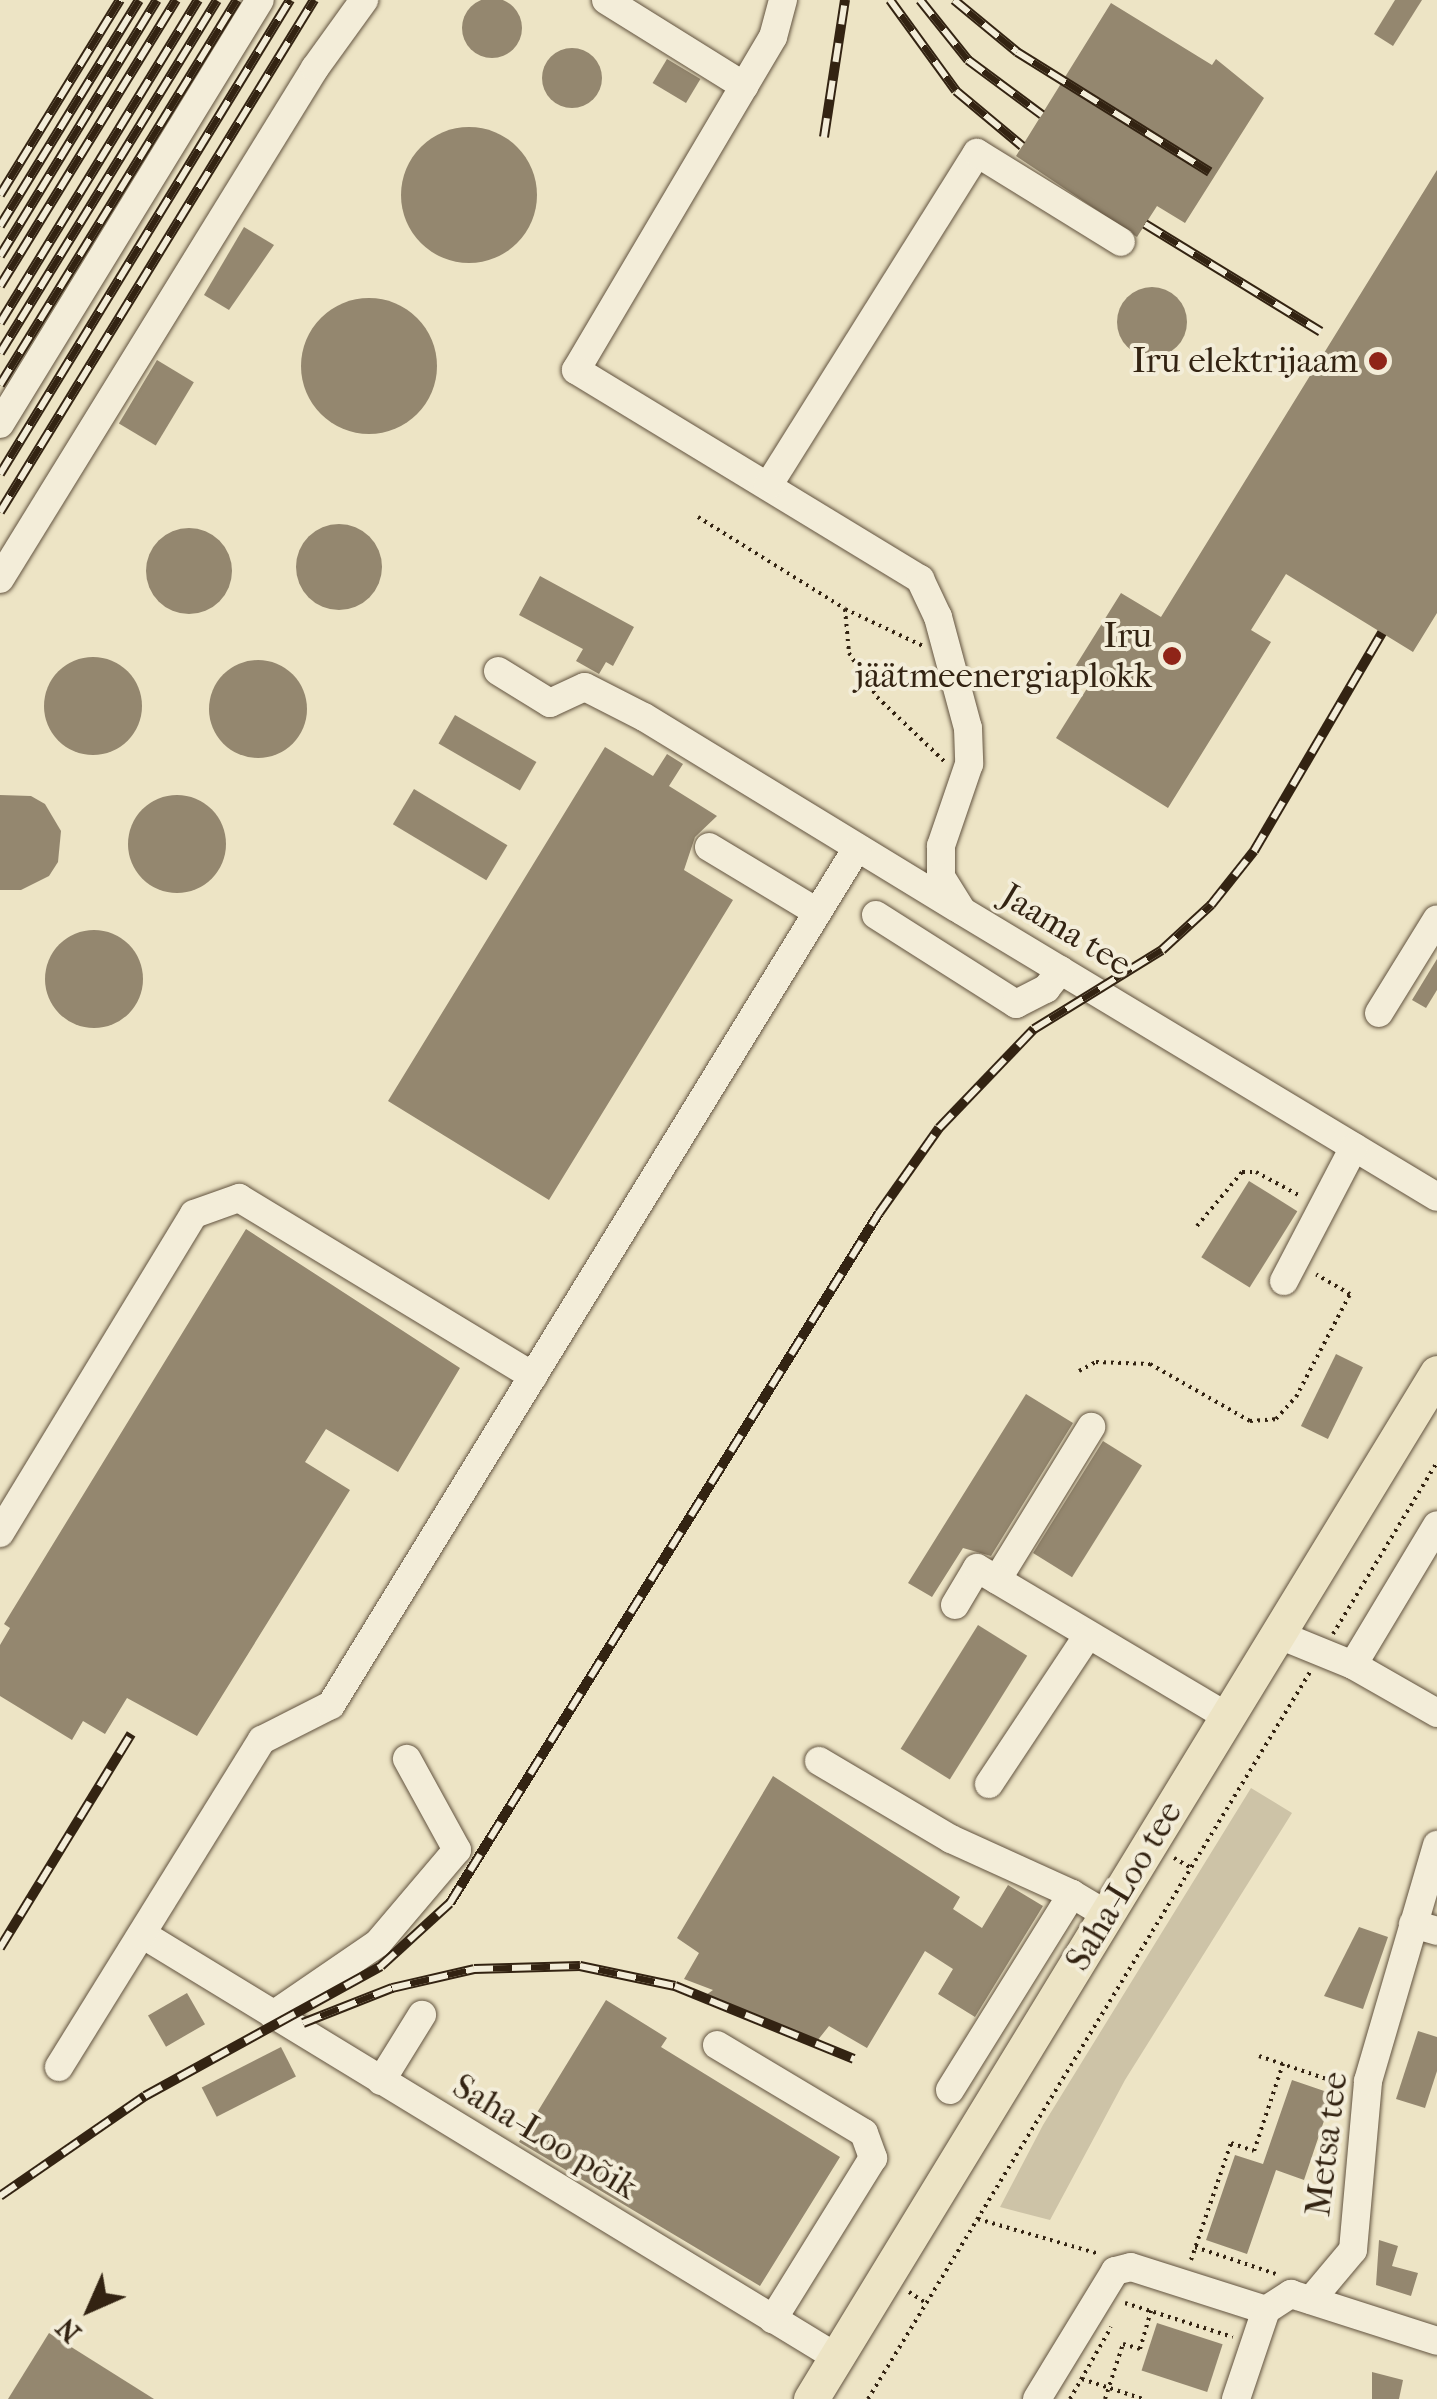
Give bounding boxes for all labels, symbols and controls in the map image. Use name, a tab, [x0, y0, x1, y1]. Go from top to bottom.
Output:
place label: Iru elektrijaam	[1132, 340, 1358, 382]
marker: Iru elektrijaam	[1367, 350, 1389, 372]
place label: Iru jäätmeenergiaplokk	[855, 615, 1152, 697]
marker: Iru jäätmeenergiaplokk	[1161, 645, 1183, 667]
street label: Jaama tee	[993, 875, 1139, 985]
street label: Saha-Loo tee	[1057, 1794, 1191, 1978]
street label: Saha-Loo põik	[445, 2065, 645, 2209]
street label: Metsa tee	[1297, 2069, 1357, 2219]
north arrow	[40, 2259, 140, 2359]
text: N	[49, 2311, 88, 2350]

